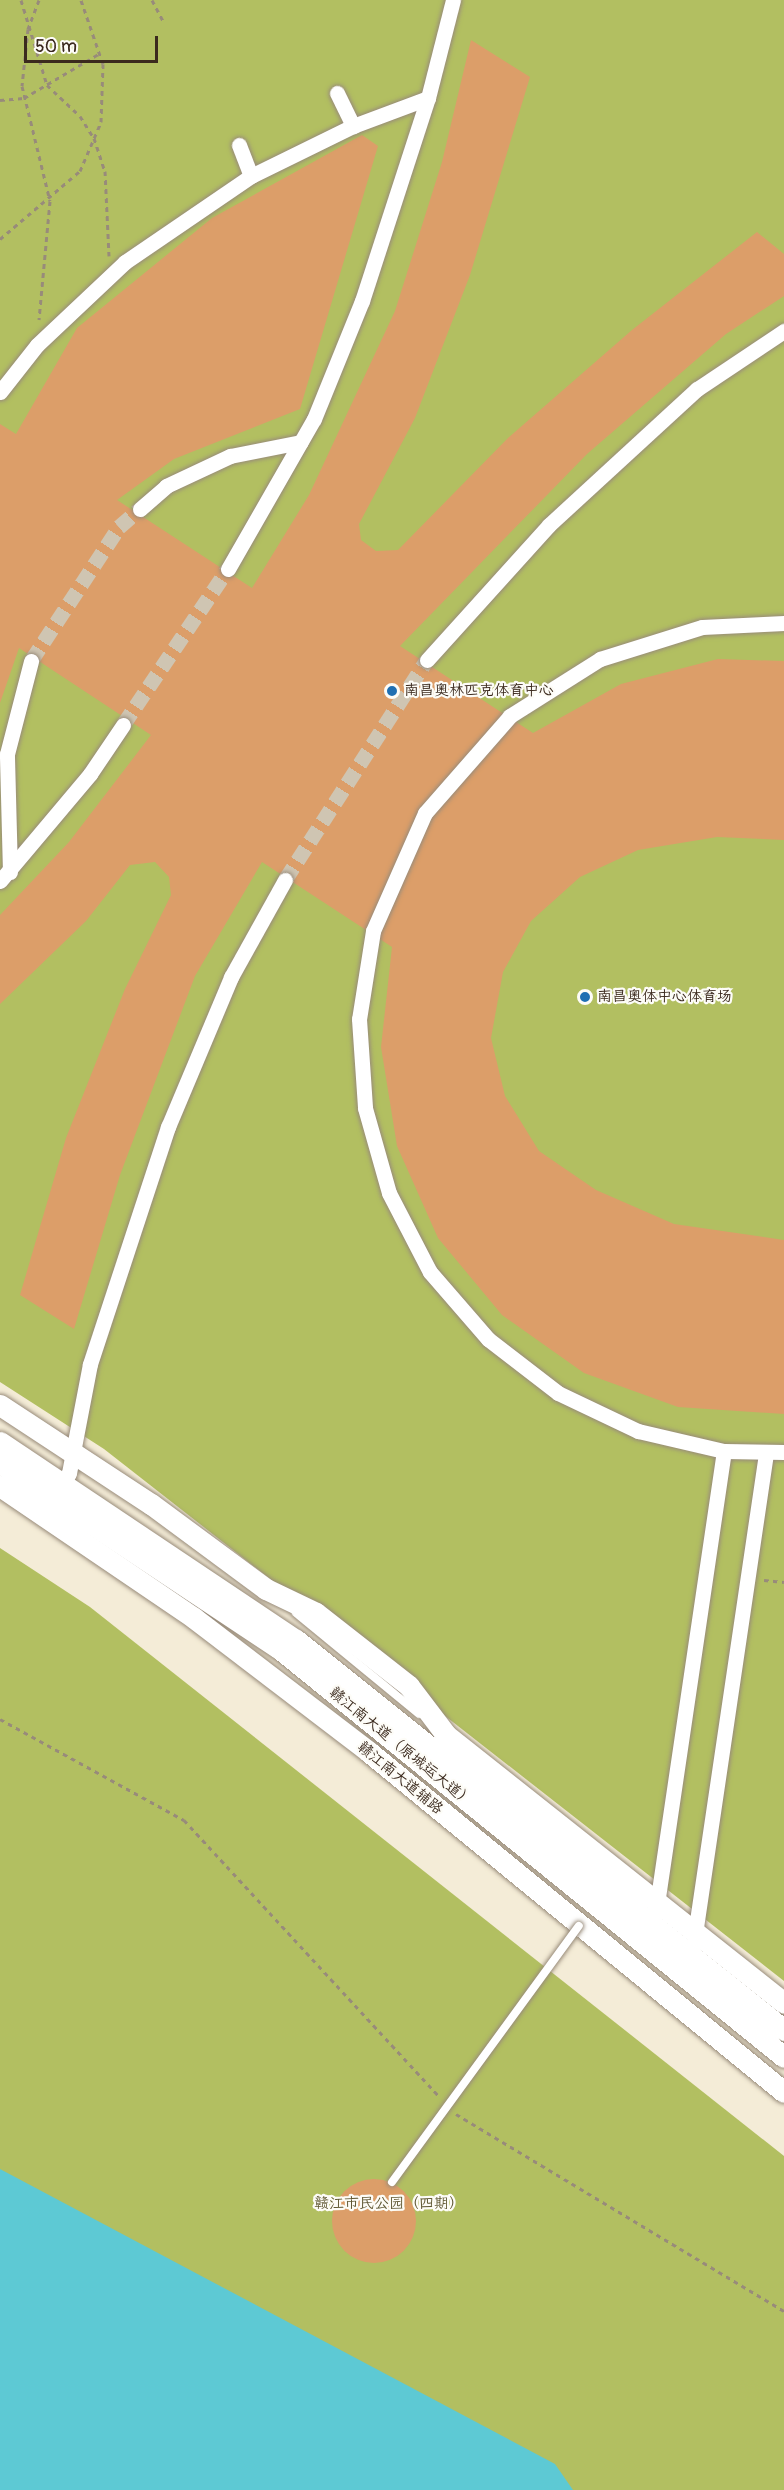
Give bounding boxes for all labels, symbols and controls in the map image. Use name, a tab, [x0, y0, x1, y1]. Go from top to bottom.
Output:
scale bar	[27, 24, 160, 62]
text: 50 m	[35, 35, 77, 58]
place label: 南昌奥林匹克体育中心	[404, 682, 554, 700]
marker: 南昌奥林匹克体育中心	[385, 684, 399, 698]
place label: 南昌奥体中心体育场	[597, 988, 732, 1006]
marker: 南昌奥体中心体育场	[578, 990, 592, 1004]
street label: 赣江南大道（原城运大道）	[325, 1683, 477, 1811]
street label: 赣江南大道辅路	[354, 1738, 446, 1818]
park label: 赣江市民公园（四期）	[314, 2195, 464, 2213]

